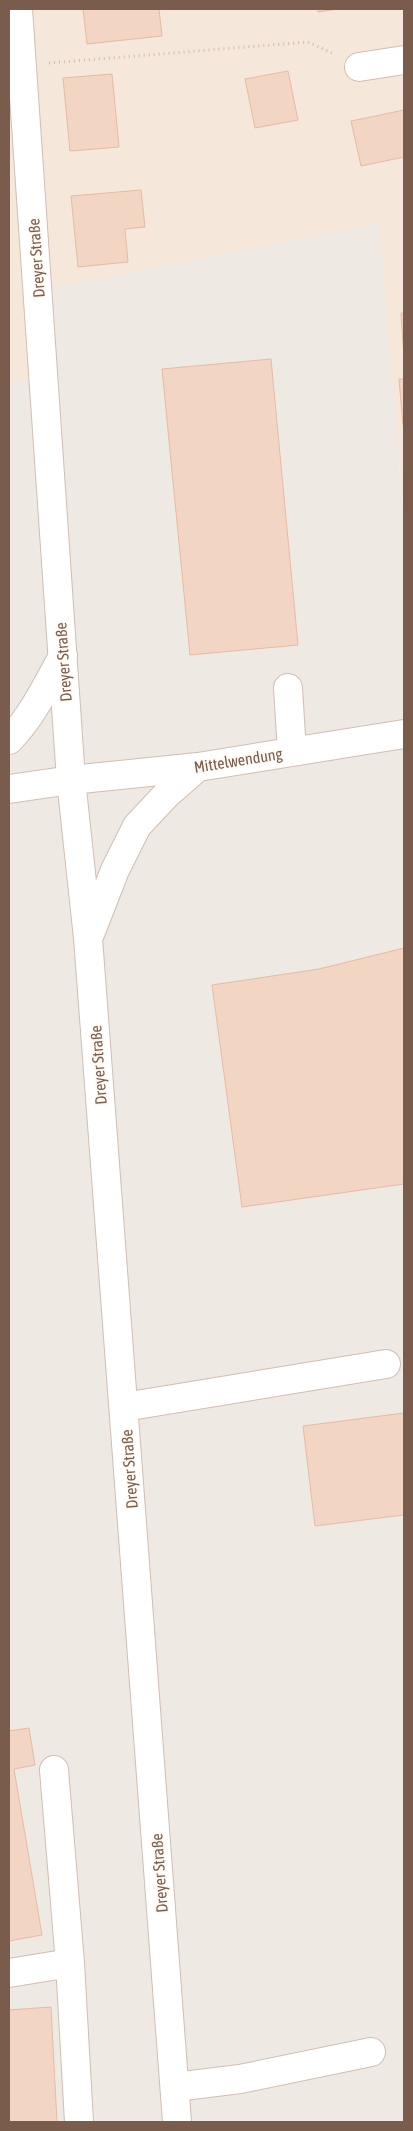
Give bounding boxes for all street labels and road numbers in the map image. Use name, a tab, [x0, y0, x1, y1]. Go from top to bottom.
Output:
street label: Dreyer Straße	[24, 218, 49, 298]
street label: Dreyer Straße	[51, 622, 76, 702]
street label: Mittelwendung	[193, 744, 284, 777]
street label: Dreyer Straße	[86, 1025, 111, 1105]
street label: Dreyer Straße	[117, 1429, 142, 1509]
street label: Dreyer Straße	[147, 1833, 172, 1913]

